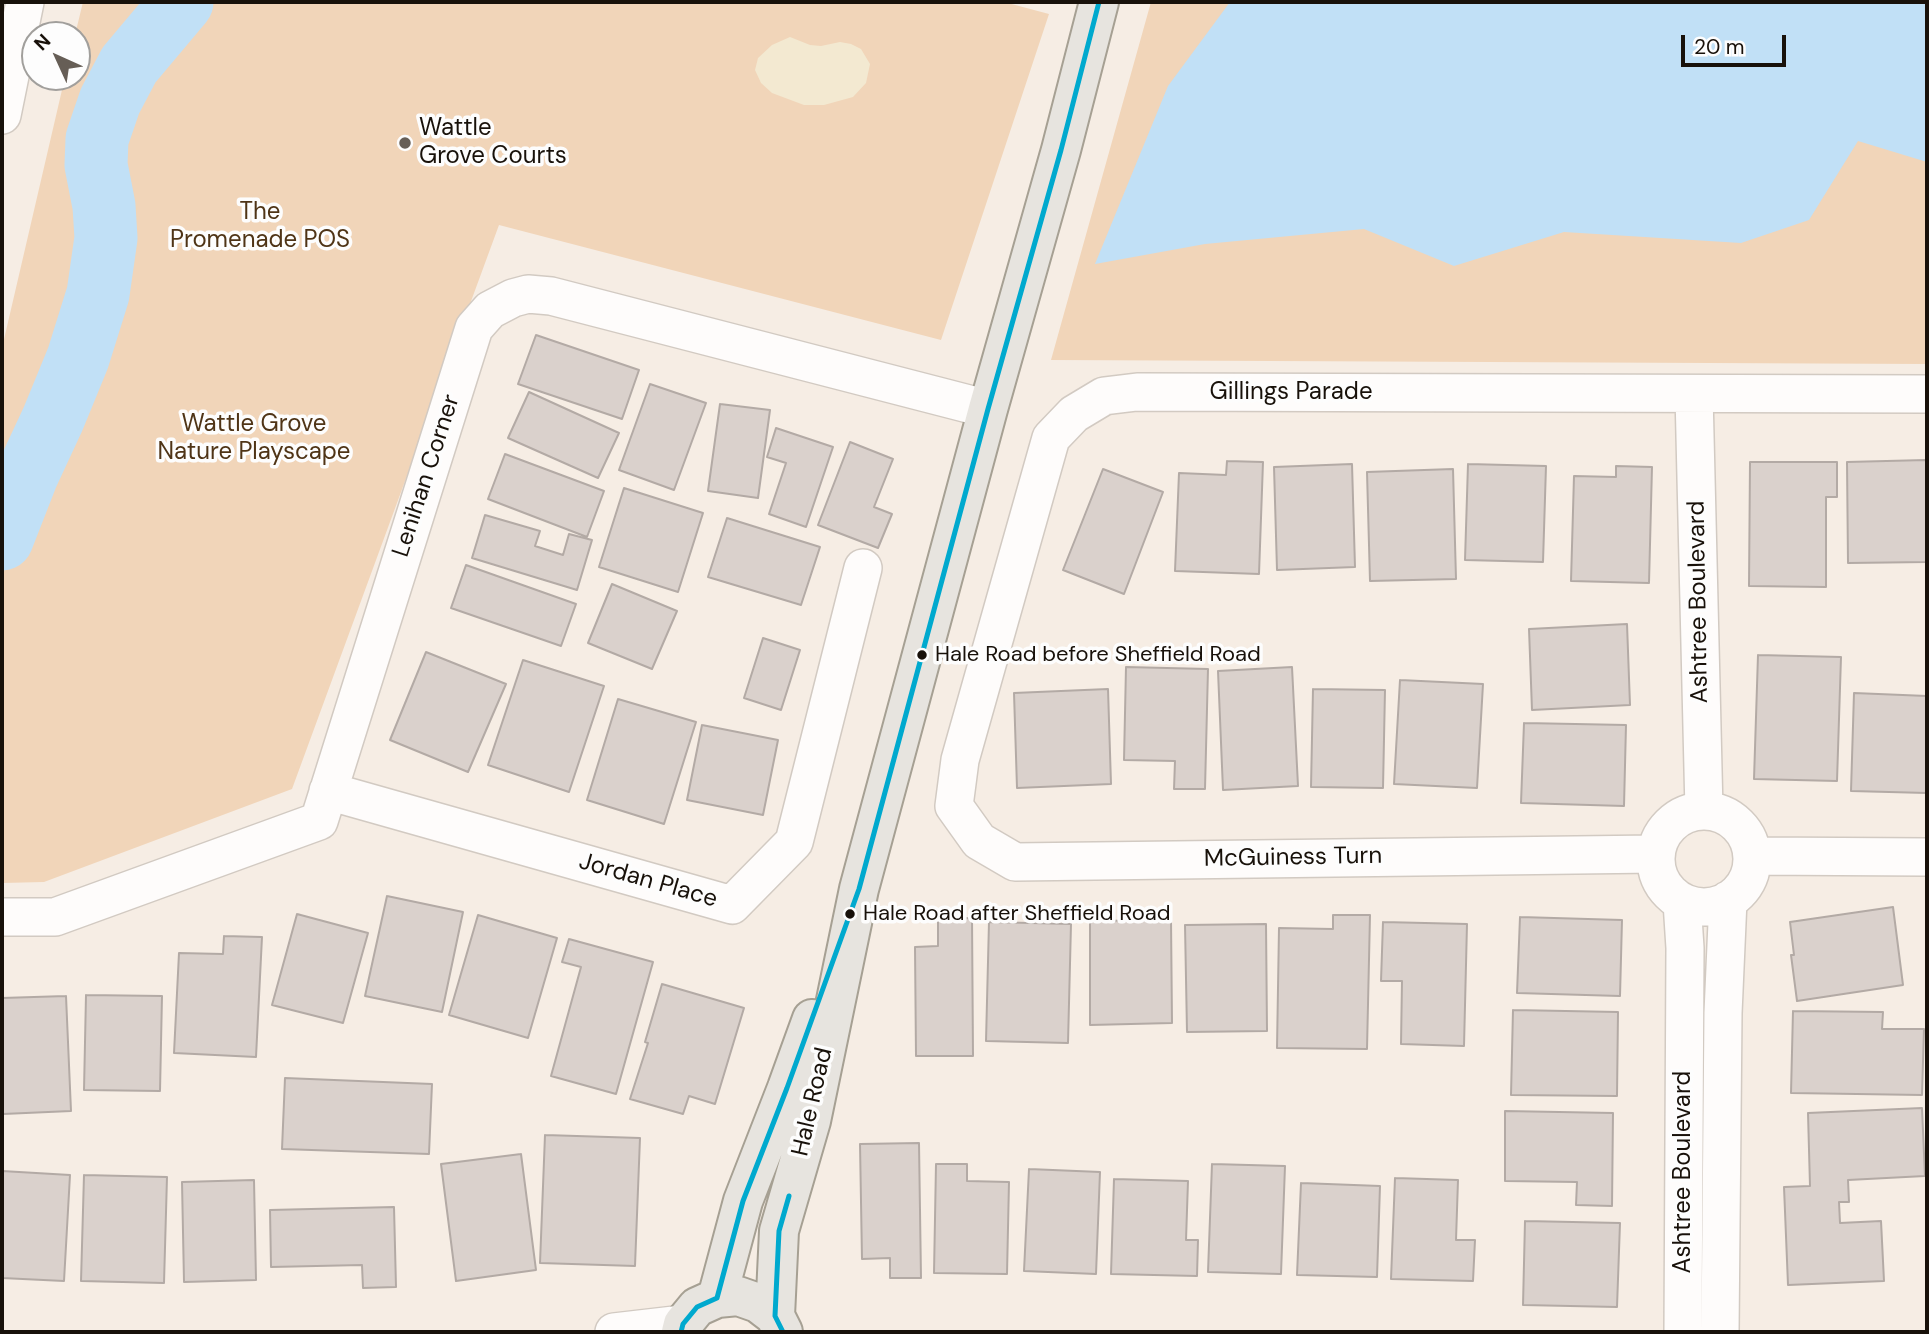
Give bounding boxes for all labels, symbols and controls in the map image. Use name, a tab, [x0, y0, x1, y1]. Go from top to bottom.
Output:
north arrow	[21, 21, 91, 91]
scale bar	[1684, 21, 1789, 65]
text: N	[28, 28, 56, 56]
text: 20 m	[1694, 33, 1745, 61]
place label: Wattle Grove Courts	[419, 115, 567, 171]
marker: Wattle Grove Courts	[397, 135, 413, 151]
park label: The Promenade POS	[170, 199, 350, 255]
street label: Gillings Parade	[1209, 379, 1373, 407]
street label: Lenihan Corner	[387, 391, 467, 561]
park label: Wattle Grove Nature Playscape	[157, 411, 351, 467]
street label: Ashtree Boulevard	[1683, 500, 1715, 704]
place label: Hale Road before Sheffield Road	[935, 642, 1261, 668]
marker: Hale Road before Sheffield Road	[915, 648, 929, 662]
street label: McGuiness Turn	[1204, 842, 1382, 874]
street label: Jordan Place	[575, 848, 721, 914]
place label: Hale Road after Sheffield Road	[863, 901, 1171, 927]
marker: Hale Road after Sheffield Road	[843, 907, 857, 921]
street label: Hale Road	[787, 1045, 839, 1159]
street label: Ashtree Boulevard	[1670, 1071, 1698, 1273]

